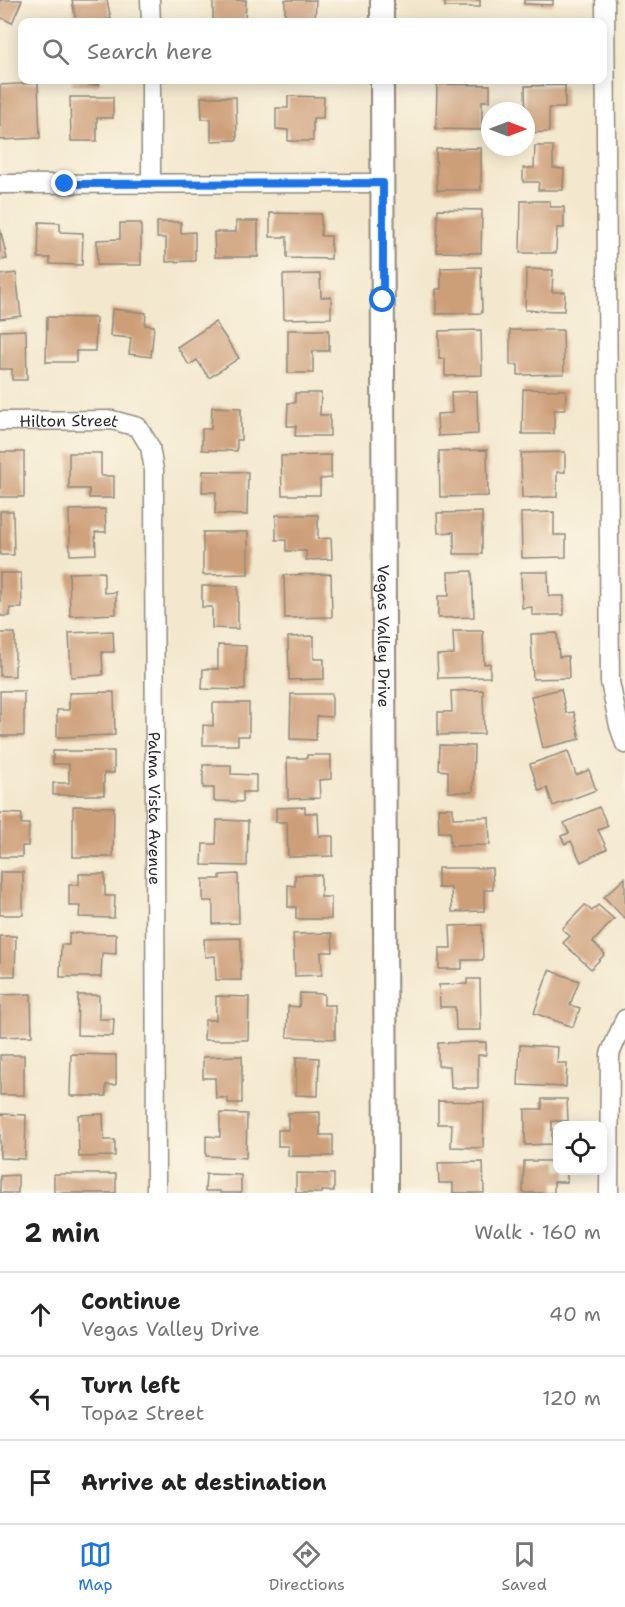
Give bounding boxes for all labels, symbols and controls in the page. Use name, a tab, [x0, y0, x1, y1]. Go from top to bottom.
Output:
search box	[18, 18, 607, 84]
icon: search	[39, 35, 72, 68]
text: Search here	[87, 37, 213, 66]
north arrow	[481, 102, 535, 156]
route end	[51, 170, 77, 196]
route start	[369, 286, 395, 312]
street label: Hilton Street	[19, 410, 121, 432]
street label: Vegas Valley Drive	[373, 564, 394, 708]
street label: Palma Vista Avenue	[144, 732, 165, 885]
map controls	[553, 1121, 607, 1175]
button: locate	[553, 1121, 607, 1175]
text: 2 min	[24, 1215, 100, 1250]
text: Walk · 160 m	[474, 1219, 601, 1245]
text: Continue	[81, 1287, 181, 1316]
icon: ahead	[24, 1298, 57, 1331]
text: 40 m	[549, 1301, 601, 1327]
text: Vegas Valley Drive	[81, 1316, 260, 1342]
text: Turn left	[81, 1371, 180, 1400]
icon: left	[24, 1382, 57, 1415]
text: 120 m	[542, 1385, 601, 1411]
text: Topaz Street	[81, 1400, 204, 1426]
icon: arrive	[24, 1466, 57, 1499]
text: Arrive at destination	[81, 1468, 327, 1497]
tab: Map	[78, 1538, 112, 1595]
tab: Directions	[269, 1538, 345, 1595]
tab: Saved	[501, 1538, 547, 1595]

